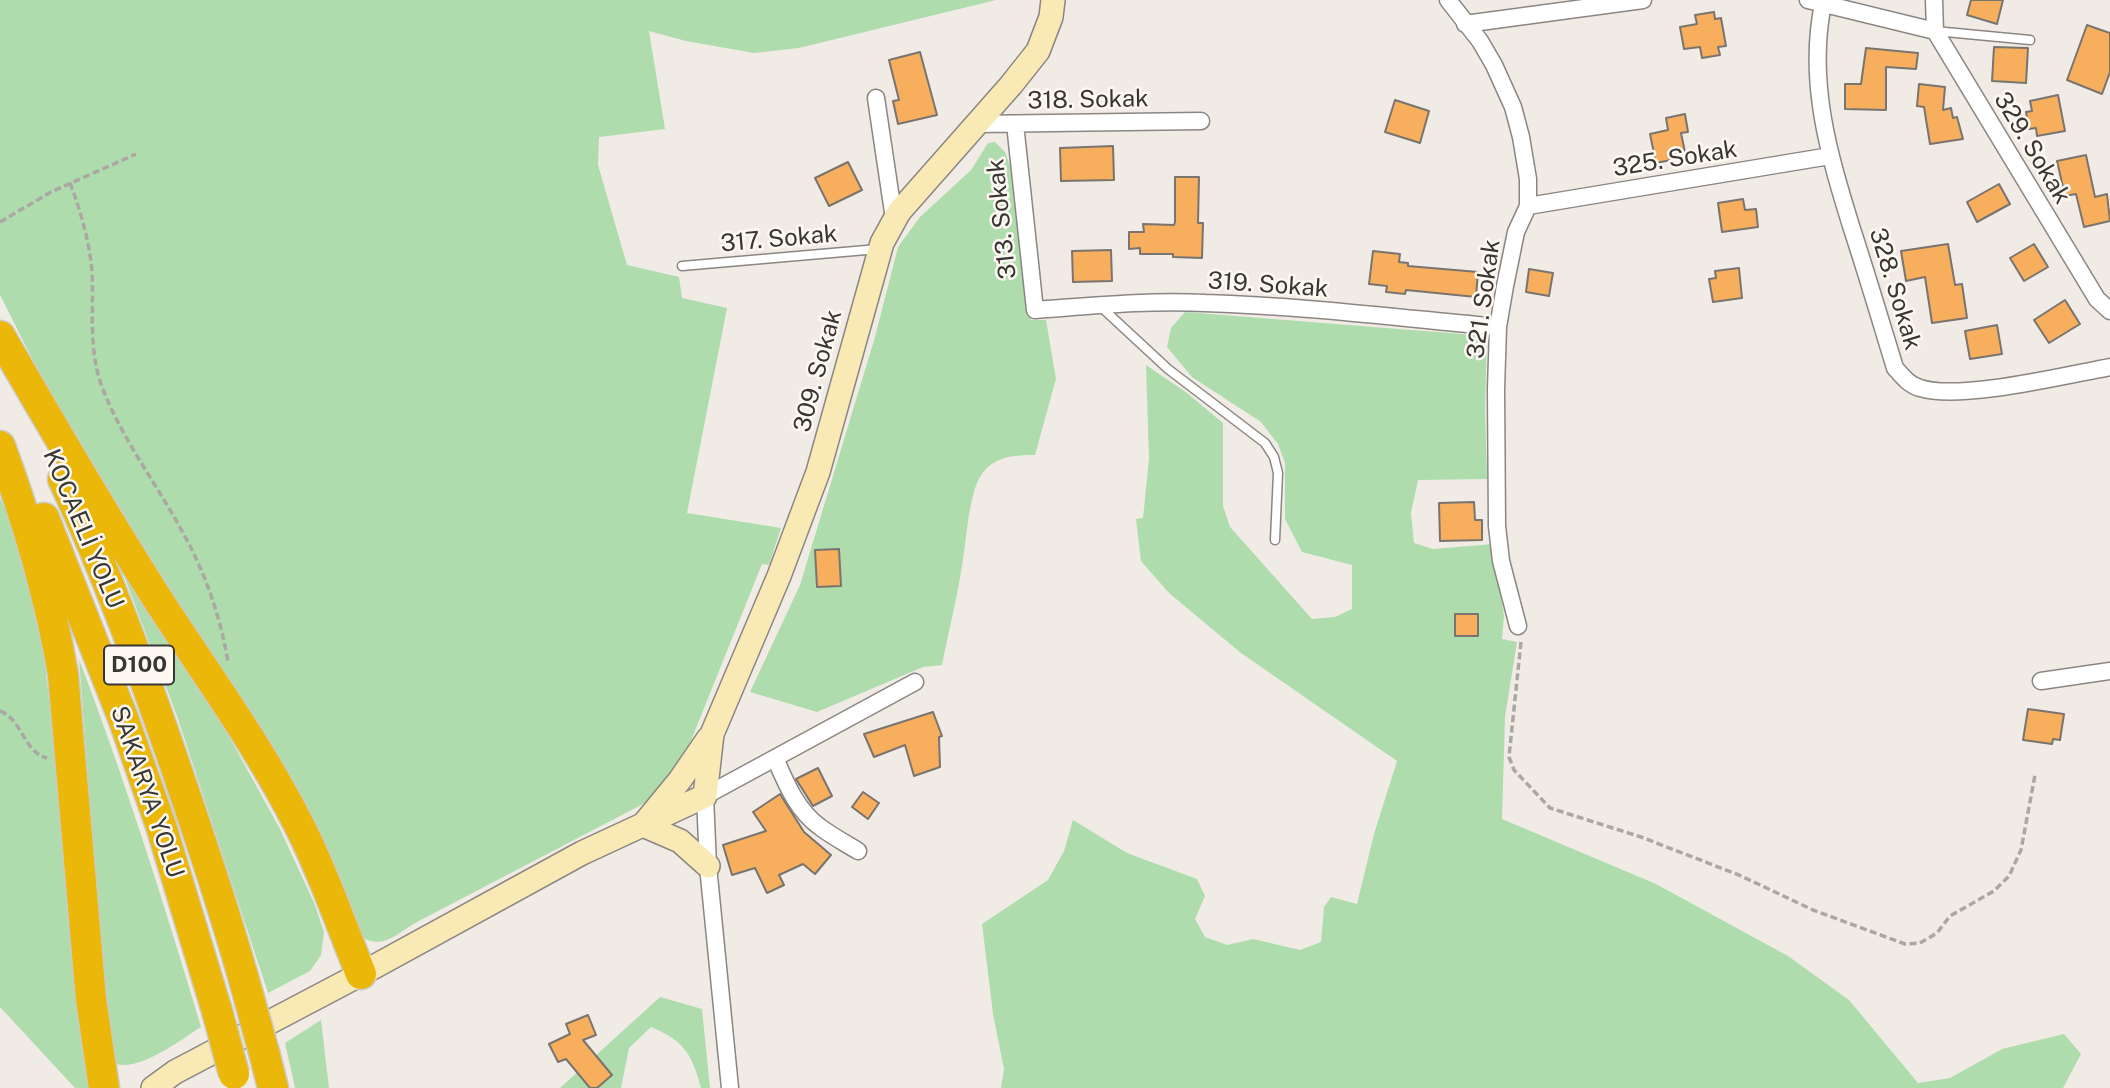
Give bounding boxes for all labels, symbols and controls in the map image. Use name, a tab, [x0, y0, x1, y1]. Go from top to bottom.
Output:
street label: 318. Sokak	[1027, 85, 1149, 115]
street label: 329. Sokak	[1987, 87, 2077, 209]
street label: 325. Sokak	[1611, 135, 1739, 183]
street label: 313. Sokak	[981, 157, 1023, 281]
street label: 317. Sokak	[719, 220, 839, 258]
street label: 328. Sokak	[1863, 225, 1927, 353]
street label: 321. Sokak	[1461, 238, 1507, 360]
street label: 319. Sokak	[1207, 266, 1329, 304]
street label: 309. Sokak	[788, 307, 848, 435]
street label: KOCAELİ YOLU	[36, 445, 130, 613]
road number: D100	[104, 646, 174, 684]
street label: SAKARYA YOLU	[104, 702, 190, 882]

